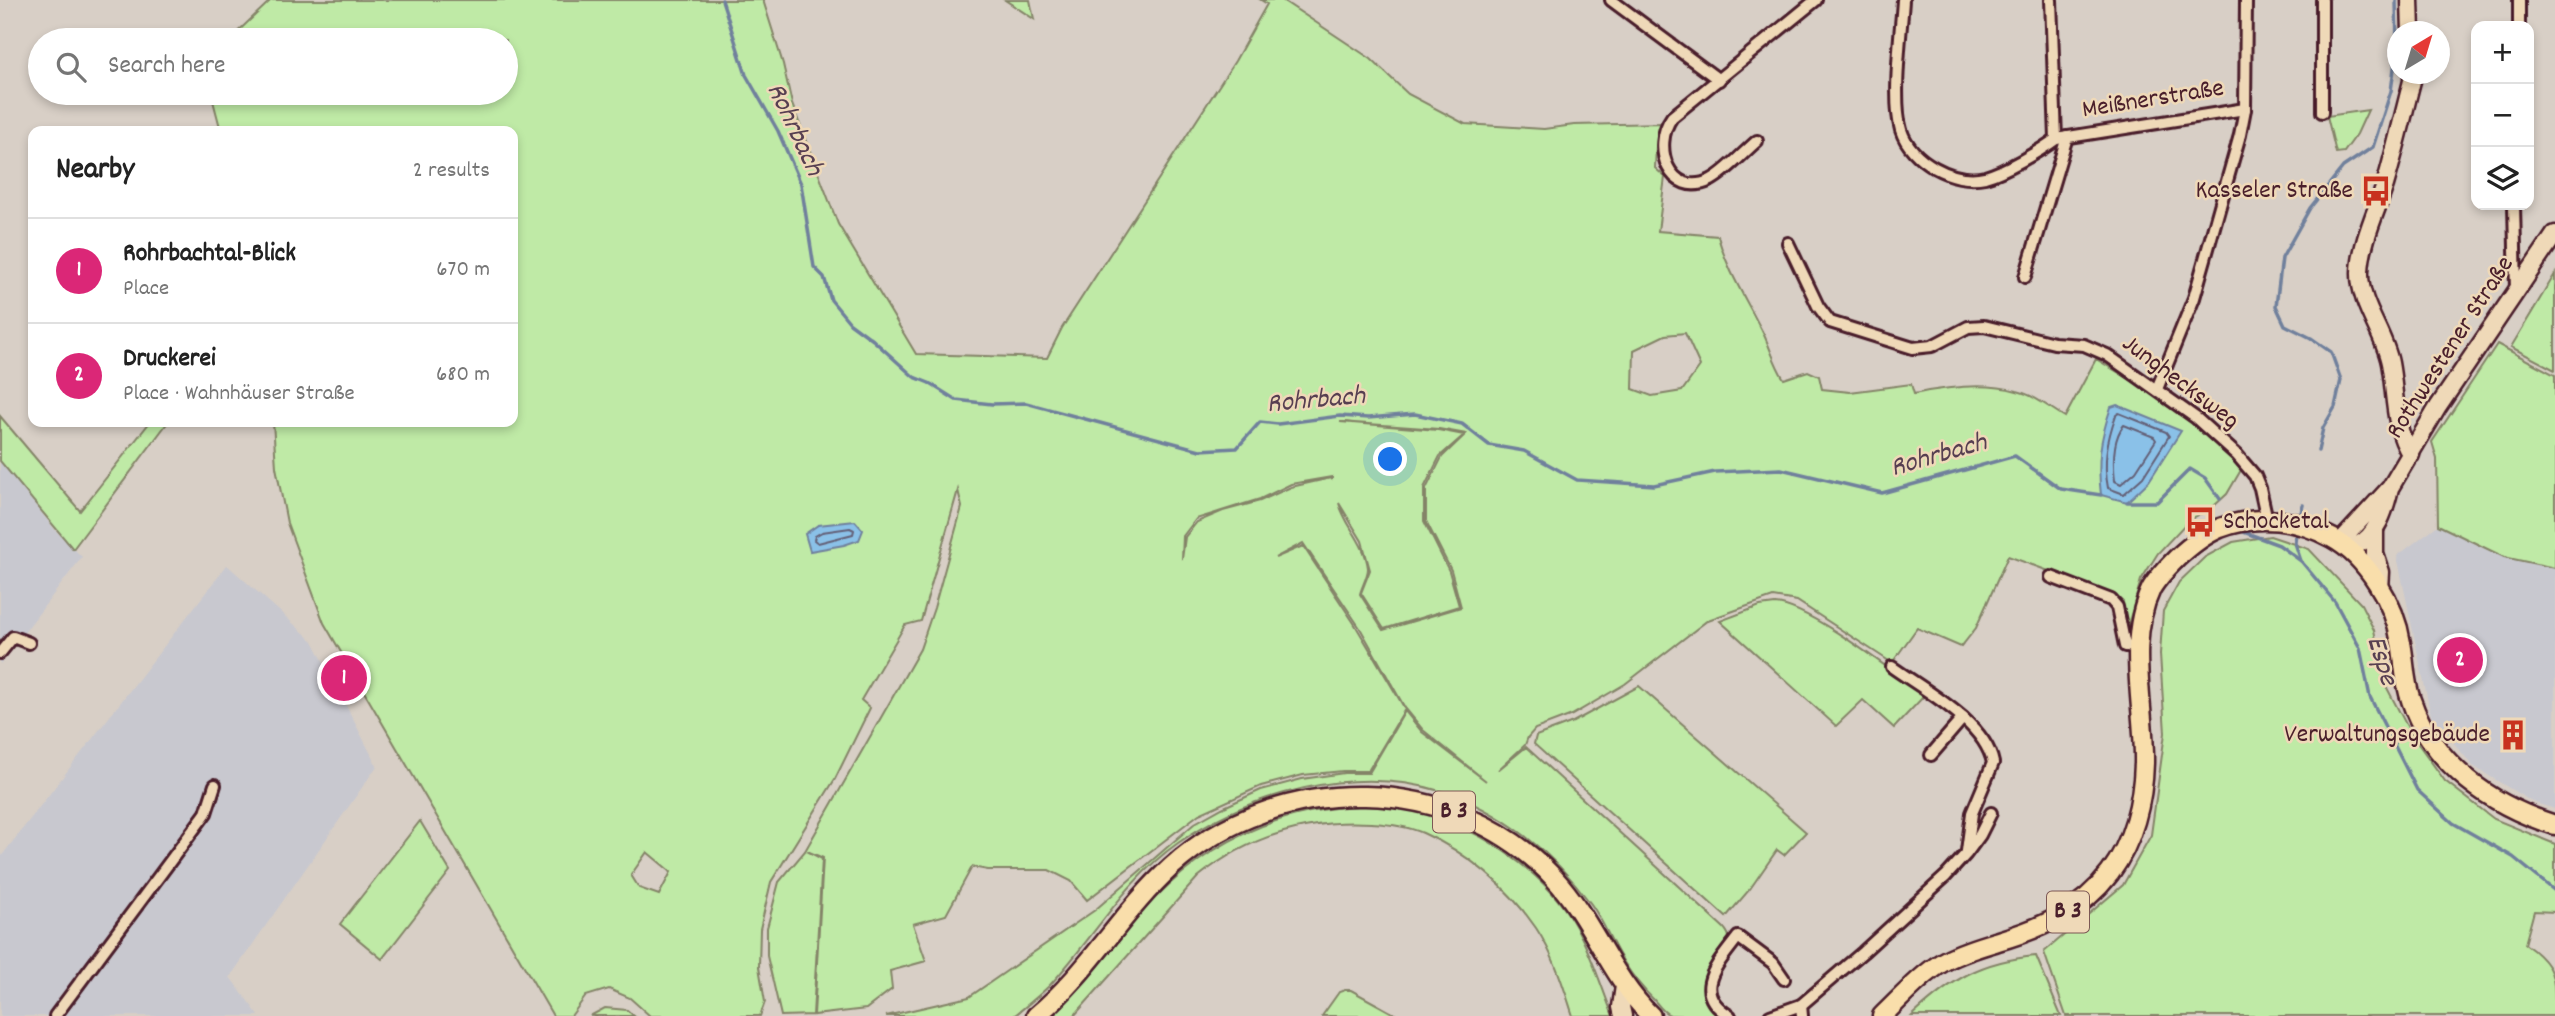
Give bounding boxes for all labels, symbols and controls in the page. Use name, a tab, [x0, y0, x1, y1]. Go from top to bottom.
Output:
north arrow	[2387, 21, 2450, 84]
map controls	[2471, 21, 2534, 210]
button: +	[2471, 21, 2534, 84]
search box	[28, 28, 518, 105]
icon: search	[52, 48, 90, 86]
text: Search here	[108, 48, 226, 85]
street label: Meißnerstraße	[2079, 71, 2227, 129]
water label: Rohrbach	[754, 77, 832, 184]
button: −	[2471, 84, 2534, 147]
button: layers	[2471, 147, 2534, 210]
text: Nearby	[56, 150, 134, 193]
text: 2 results	[413, 155, 490, 188]
place label: Kasseler Straße	[2196, 173, 2353, 210]
bus stop icon: Kasseler Straße	[2359, 174, 2393, 208]
text: Rohrbachtal-Blick	[123, 236, 296, 273]
street label: Rothwestener Straße	[2378, 249, 2524, 447]
text: 1	[76, 254, 82, 287]
text: 670 m	[436, 254, 490, 287]
text: Place	[123, 273, 169, 306]
street label: Junghecksweg	[2113, 326, 2247, 440]
text: Druckerei	[123, 341, 216, 378]
text: 2	[74, 359, 84, 392]
text: 680 m	[436, 359, 490, 392]
text: Place · Wahnhäuser Straße	[123, 378, 355, 411]
water label: Rohrbach	[1265, 378, 1368, 426]
water label: Rohrbach	[1886, 424, 1993, 490]
your location	[1373, 442, 1407, 476]
place label: Schocketal	[2223, 504, 2329, 541]
bus stop icon: Schocketal	[2183, 505, 2217, 539]
water label: Espe	[2354, 631, 2407, 692]
pin: 2	[2437, 634, 2483, 686]
pin: 1	[321, 652, 367, 704]
place label: Verwaltungsgebäude	[2284, 717, 2490, 754]
building icon: Verwaltungsgebäude	[2496, 718, 2530, 752]
road number: B 3	[1433, 792, 1475, 832]
road number: B 3	[2047, 891, 2089, 932]

